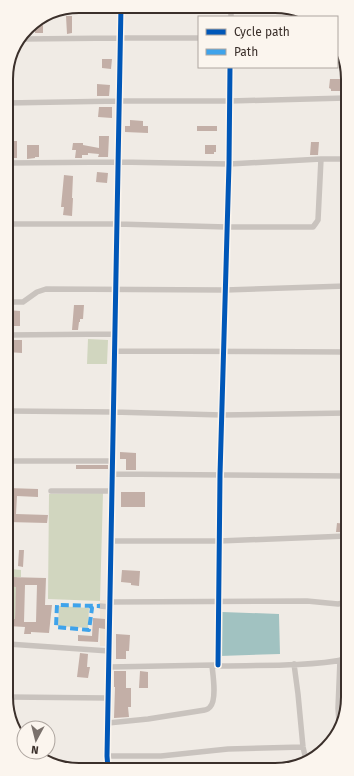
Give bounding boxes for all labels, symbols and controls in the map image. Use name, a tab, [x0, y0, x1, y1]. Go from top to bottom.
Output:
legend	[198, 16, 338, 68]
text: Cycle path	[234, 25, 290, 39]
text: Path	[234, 45, 258, 59]
north arrow	[16, 720, 56, 760]
text: N	[30, 743, 39, 756]

